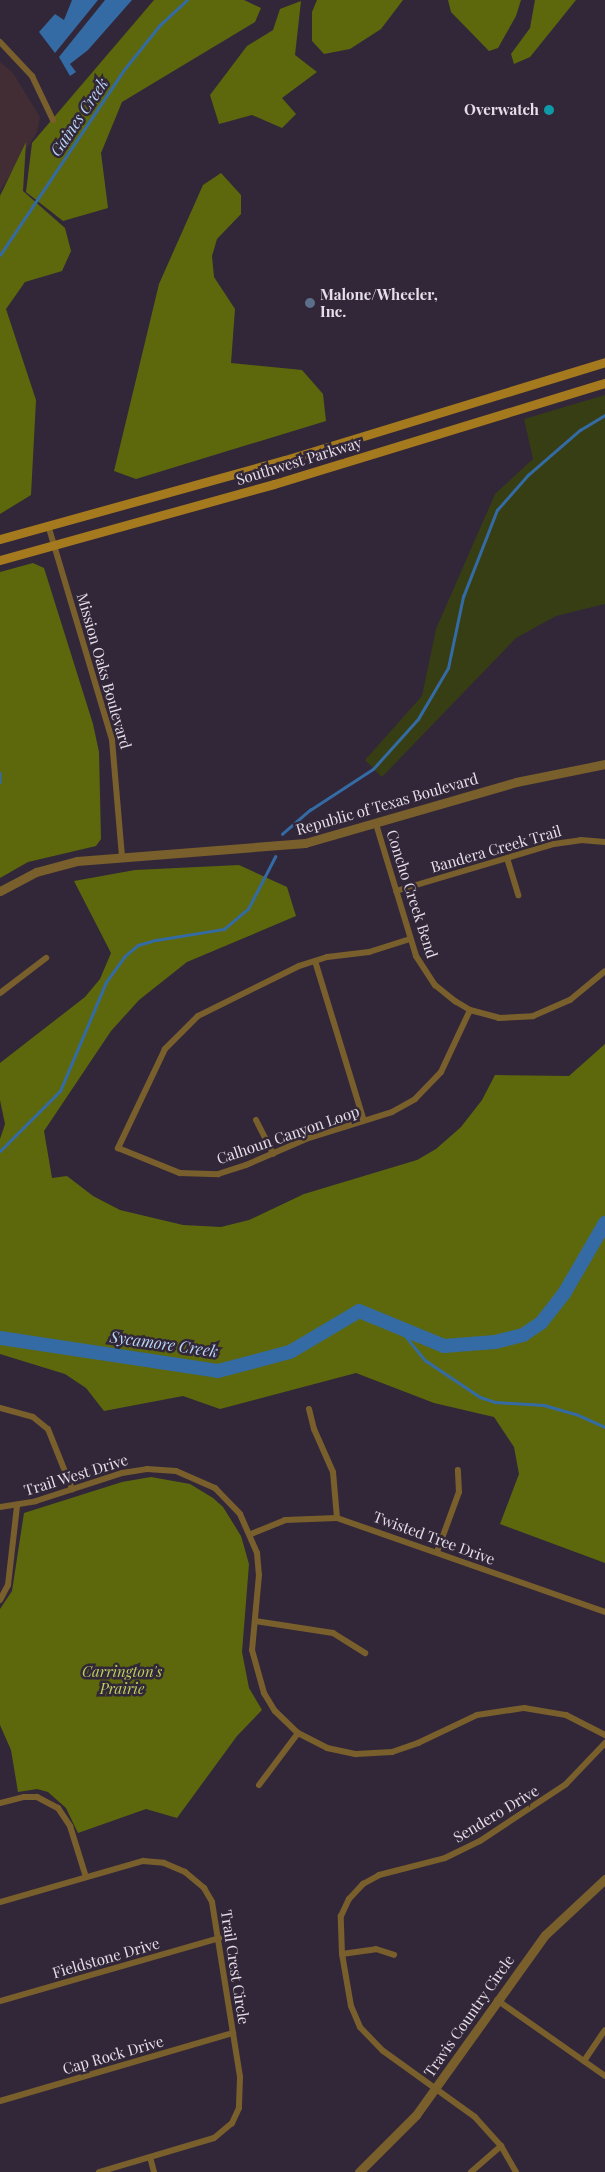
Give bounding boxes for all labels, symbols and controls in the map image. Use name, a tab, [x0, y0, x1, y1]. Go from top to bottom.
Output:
water label: Gaines Creek	[46, 74, 112, 160]
place label: Overwatch	[464, 101, 539, 119]
marker: Overwatch	[543, 104, 555, 116]
place label: Malone/Wheeler, Inc.	[320, 285, 438, 320]
marker: Malone/Wheeler, Inc.	[304, 297, 316, 309]
street label: Southwest Parkway	[234, 433, 364, 489]
street label: Mission Oaks Boulevard	[73, 591, 135, 751]
street label: Republic of Texas Boulevard	[294, 769, 480, 839]
street label: Bandera Creek Trail	[428, 822, 564, 876]
street label: Concho Creek Bend	[383, 827, 441, 961]
street label: Calhoun Canyon Loop	[214, 1102, 362, 1168]
water label: Sycamore Creek	[109, 1327, 219, 1361]
street label: Trail West Drive	[22, 1451, 130, 1499]
street label: Twisted Tree Drive	[370, 1508, 498, 1568]
park label: Carrington's Prairie	[82, 1662, 162, 1697]
street label: Sendero Drive	[450, 1782, 542, 1846]
street label: Trail Crest Circle	[217, 1908, 253, 2026]
street label: Fieldstone Drive	[50, 1934, 162, 1982]
street label: Travis Country Circle	[420, 1951, 518, 2081]
street label: Cap Rock Drive	[60, 2032, 166, 2078]

